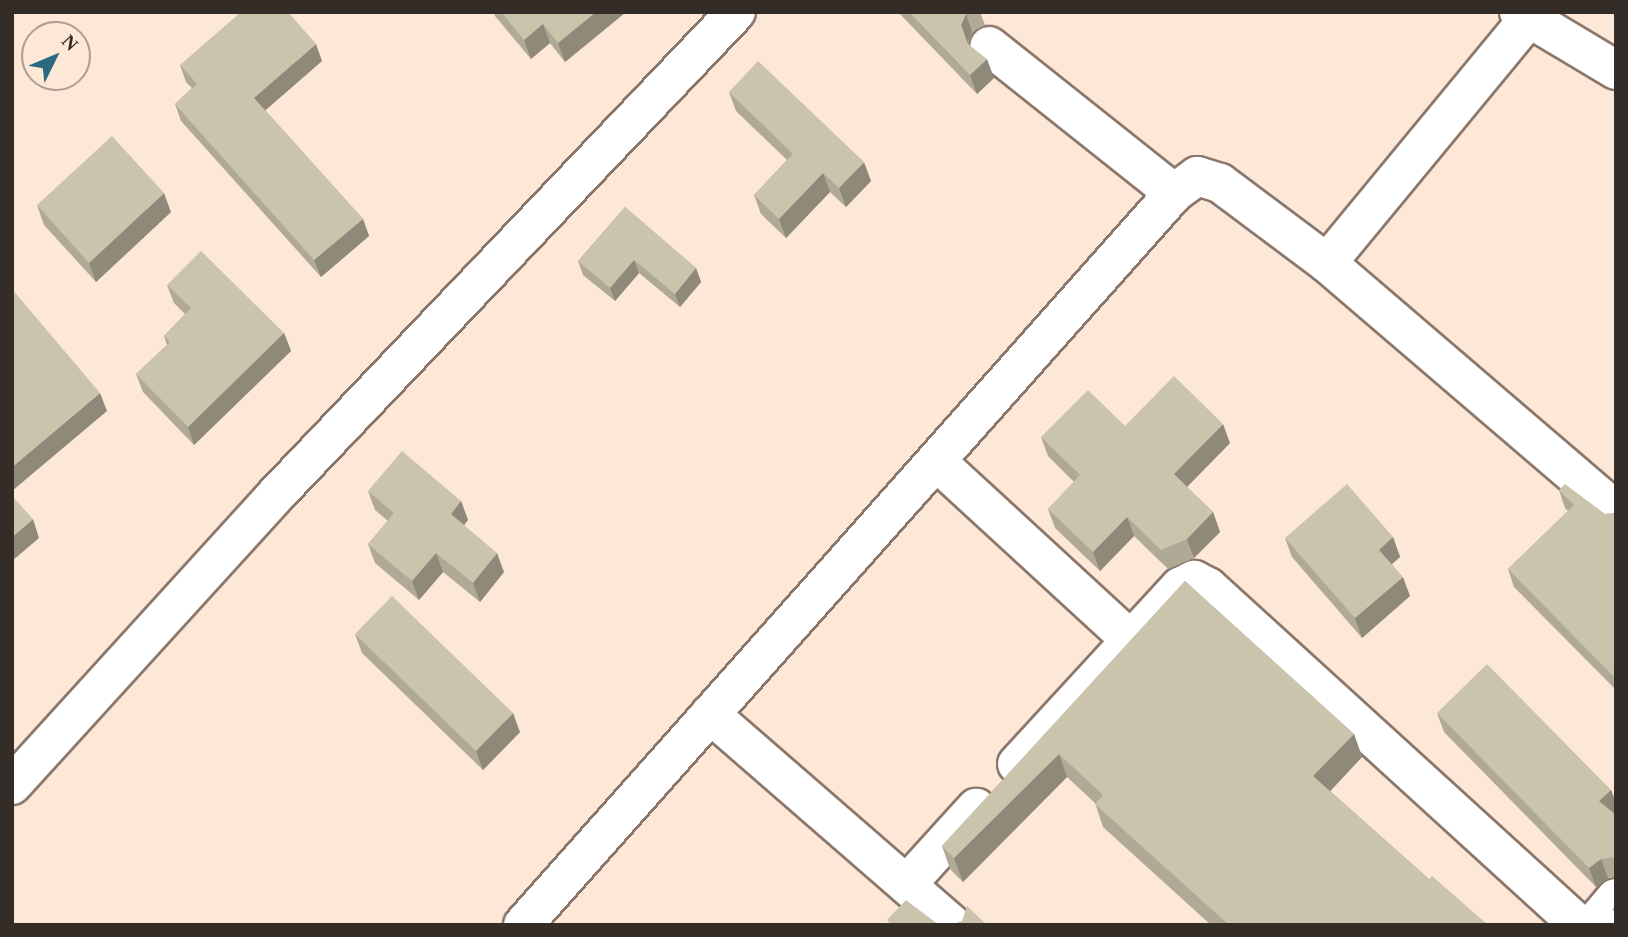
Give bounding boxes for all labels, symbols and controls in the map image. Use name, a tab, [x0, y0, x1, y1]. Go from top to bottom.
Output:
north arrow	[21, 21, 91, 91]
text: N	[58, 31, 83, 55]

